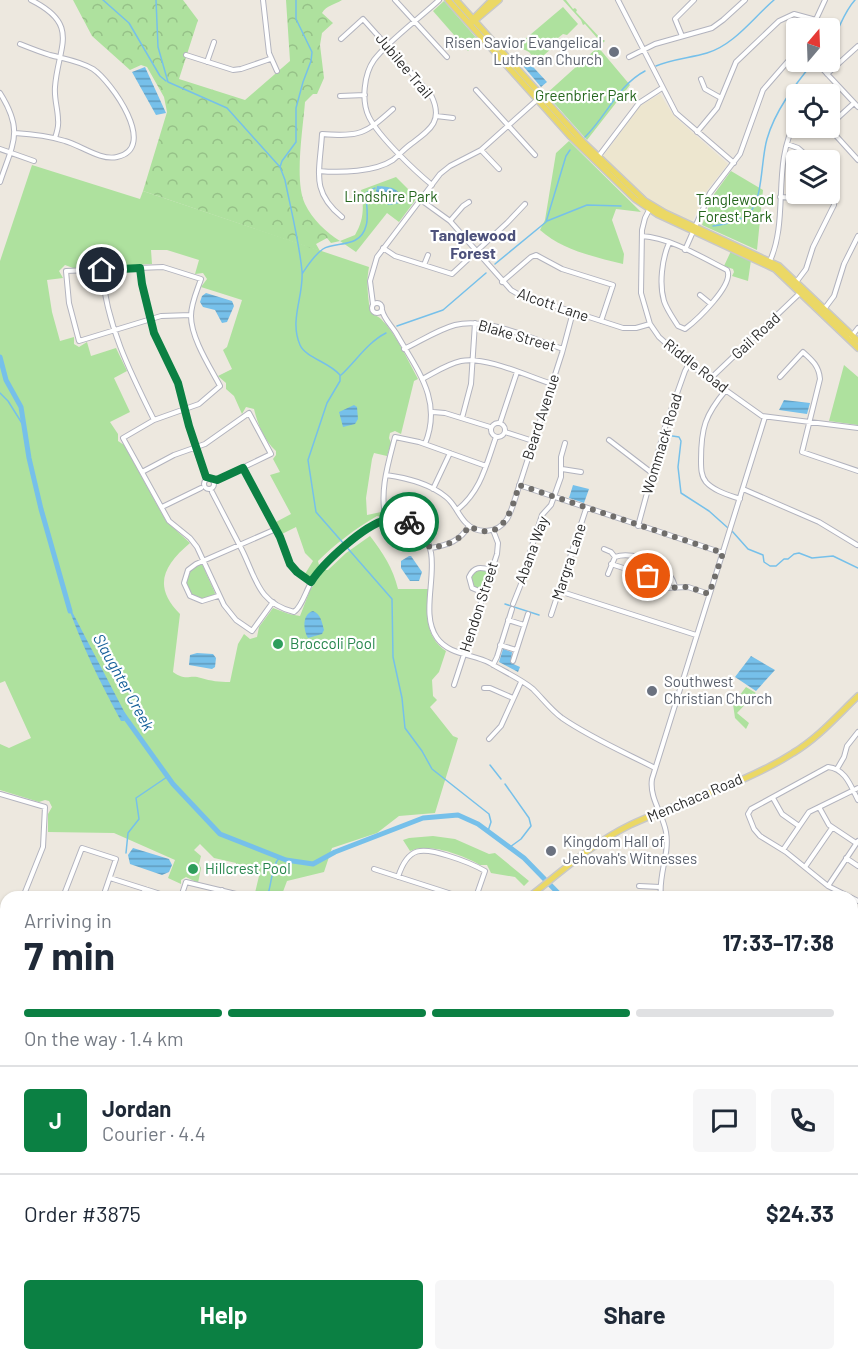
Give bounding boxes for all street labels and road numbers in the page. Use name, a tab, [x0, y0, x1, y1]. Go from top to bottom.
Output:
street label: Jubilee Trail	[372, 29, 437, 102]
street label: Alcott Lane	[515, 283, 591, 325]
street label: Gail Road	[727, 308, 783, 362]
street label: Blake Street	[476, 315, 558, 355]
street label: Riddle Road	[661, 334, 732, 396]
street label: Beard Avenue	[518, 371, 562, 462]
street label: Wommack Road	[637, 391, 685, 496]
street label: Abana Way	[511, 513, 552, 586]
street label: Margra Lane	[547, 521, 589, 602]
street label: Hendon Street	[455, 559, 501, 654]
street label: Menchaca Road	[644, 769, 745, 825]

